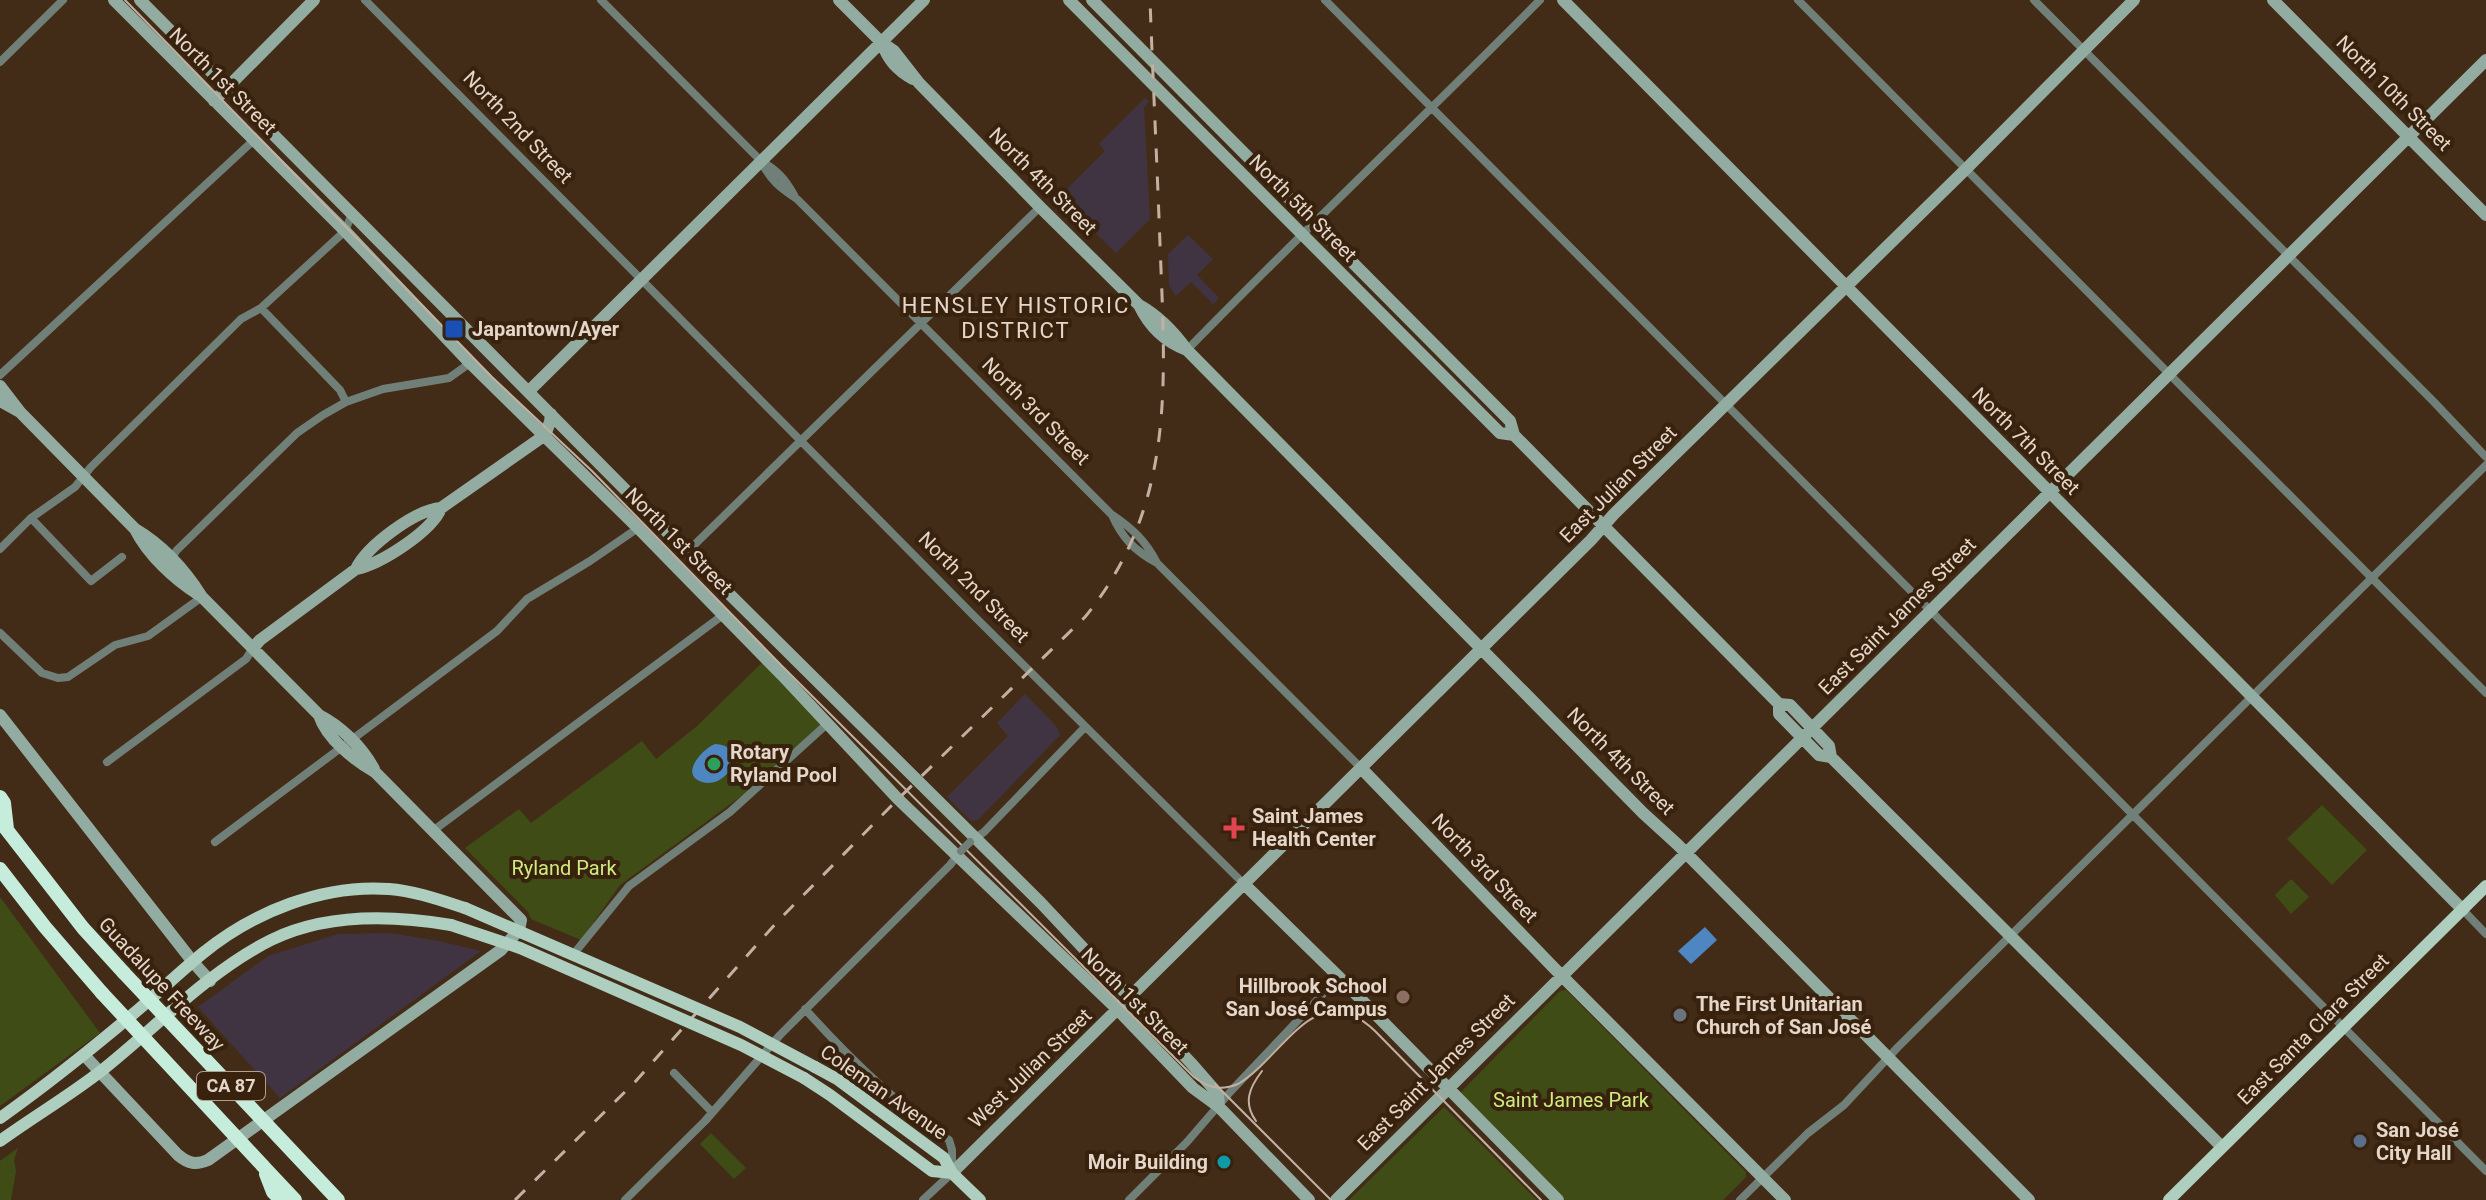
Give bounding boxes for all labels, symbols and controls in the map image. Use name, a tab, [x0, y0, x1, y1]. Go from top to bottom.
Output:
street label: North 1st Street	[165, 23, 281, 139]
street label: North 10th Street	[2331, 30, 2457, 156]
street label: North 2nd Street	[458, 66, 578, 188]
street label: North 4th Street	[984, 122, 1102, 240]
street label: North 5th Street	[1244, 149, 1362, 267]
district label: HENSLEY HISTORIC DISTRICT	[902, 293, 1130, 343]
place label: Japantown/Ayer	[472, 317, 620, 341]
marker: Japantown/Ayer	[443, 318, 465, 340]
street label: North 3rd Street	[977, 352, 1095, 470]
street label: North 7th Street	[1967, 382, 2085, 500]
street label: East Julian Street	[1555, 421, 1681, 547]
street label: North 1st Street	[621, 483, 737, 599]
street label: North 2nd Street	[914, 527, 1034, 647]
street label: East Saint James Street	[1813, 532, 1981, 700]
street label: North 4th Street	[1562, 702, 1680, 820]
place label: Rotary Ryland Pool	[730, 740, 837, 787]
marker: Rotary Ryland Pool	[705, 755, 723, 773]
place label: Saint James Health Center	[1252, 804, 1377, 851]
street label: North 3rd Street	[1427, 808, 1543, 928]
marker: Saint James Health Center	[1223, 817, 1245, 839]
park label: Ryland Park	[511, 856, 617, 880]
street label: Guadalupe Freeway	[94, 912, 231, 1056]
street label: North 1st Street	[1077, 943, 1193, 1059]
street label: East Santa Clara Street	[2232, 948, 2394, 1110]
place label: Hillbrook School San José Campus	[1225, 974, 1387, 1021]
street label: East Saint James Street	[1352, 988, 1520, 1156]
marker: Hillbrook School San José Campus	[1394, 988, 1412, 1006]
place label: The First Unitarian Church of San José	[1696, 992, 1872, 1039]
street label: West Julian Street	[964, 1003, 1096, 1133]
marker: The First Unitarian Church of San José	[1671, 1006, 1689, 1024]
street label: Coleman Avenue	[816, 1039, 952, 1145]
road number: CA 87	[197, 1072, 265, 1100]
park label: Saint James Park	[1493, 1088, 1650, 1112]
place label: San José City Hall	[2376, 1118, 2459, 1165]
marker: San José City Hall	[2351, 1132, 2369, 1150]
place label: Moir Building	[1088, 1150, 1208, 1174]
marker: Moir Building	[1215, 1153, 1233, 1171]

